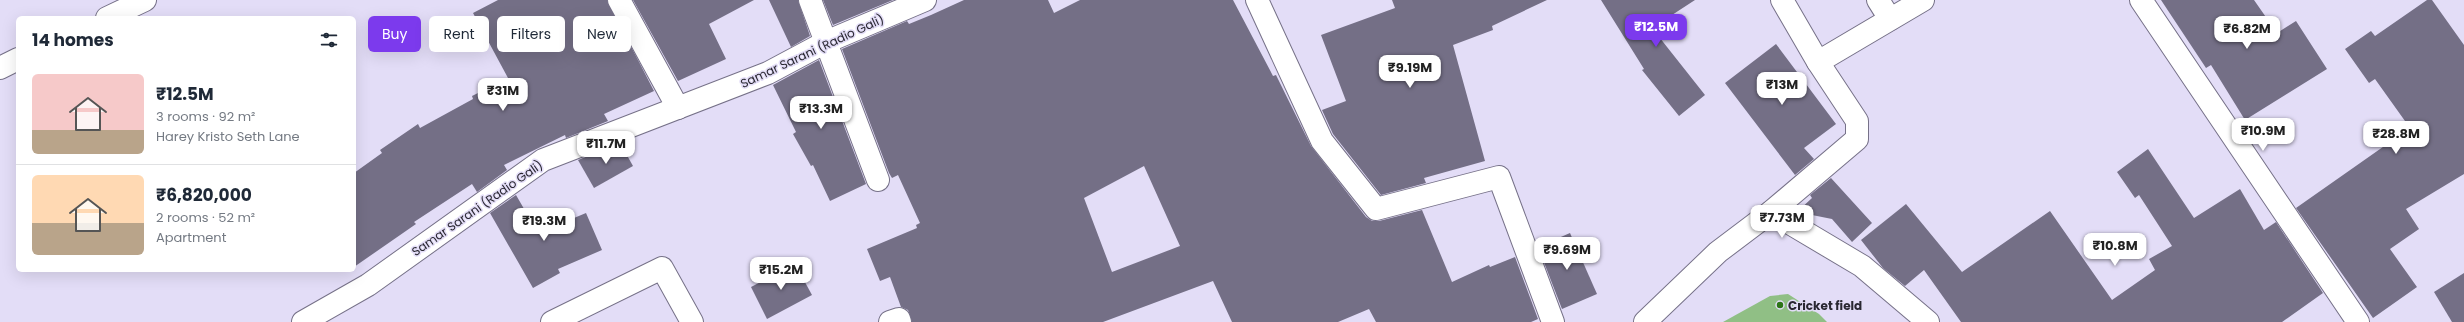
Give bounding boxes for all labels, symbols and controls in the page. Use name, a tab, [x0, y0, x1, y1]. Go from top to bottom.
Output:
street label: Samar Sarani (Radio Gali)	[737, 10, 887, 92]
pin: ₹12.5M	[1623, 14, 1689, 48]
chip: Buy	[368, 16, 421, 52]
chip: Rent	[429, 16, 489, 52]
chip: Filters	[497, 16, 565, 52]
chip: New	[573, 16, 631, 52]
pin: ₹6.82M	[2214, 16, 2280, 50]
text: ₹12.5M	[1634, 17, 1678, 36]
text: ₹6.82M	[2223, 19, 2271, 38]
text: 14 homes	[32, 28, 114, 52]
icon: filters	[318, 29, 340, 51]
pin: ₹9.19M	[1377, 55, 1443, 89]
text: ₹9.19M	[1388, 58, 1432, 77]
pin: ₹13M	[1758, 72, 1806, 106]
text: ₹13M	[1766, 75, 1798, 94]
pin: ₹31M	[479, 78, 527, 112]
text: ₹31M	[487, 81, 519, 100]
text: ₹12.5M	[156, 82, 214, 106]
icon: home	[64, 90, 112, 138]
pin: ₹13.3M	[788, 96, 854, 130]
text: ₹13.3M	[799, 99, 843, 118]
text: 3 rooms · 92 m²	[156, 107, 255, 126]
pin: ₹10.9M	[2230, 118, 2296, 152]
text: ₹10.9M	[2241, 121, 2285, 140]
pin: ₹28.8M	[2363, 121, 2429, 155]
text: ₹28.8M	[2372, 124, 2420, 143]
text: Harey Kristo Seth Lane	[156, 127, 300, 146]
pin: ₹11.7M	[573, 131, 639, 165]
text: ₹11.7M	[586, 134, 626, 153]
street label: Samar Sarani (Radio Gali)	[408, 156, 546, 260]
text: ₹6,820,000	[156, 183, 252, 207]
icon: home	[64, 191, 112, 239]
pin: ₹7.73M	[1749, 205, 1815, 239]
text: 2 rooms · 52 m²	[156, 208, 255, 227]
pin: ₹19.3M	[511, 208, 577, 242]
text: ₹7.73M	[1759, 208, 1805, 227]
text: ₹19.3M	[522, 211, 566, 230]
text: Apartment	[156, 228, 226, 247]
pin: ₹10.8M	[2082, 233, 2148, 267]
text: ₹10.8M	[2092, 236, 2138, 255]
pin: ₹9.69M	[1534, 237, 1600, 271]
text: ₹9.69M	[1543, 240, 1591, 259]
pin: ₹15.2M	[748, 257, 814, 291]
text: ₹15.2M	[759, 260, 803, 279]
place label: Cricket field	[1788, 297, 1862, 314]
marker: Cricket field	[1775, 300, 1785, 310]

